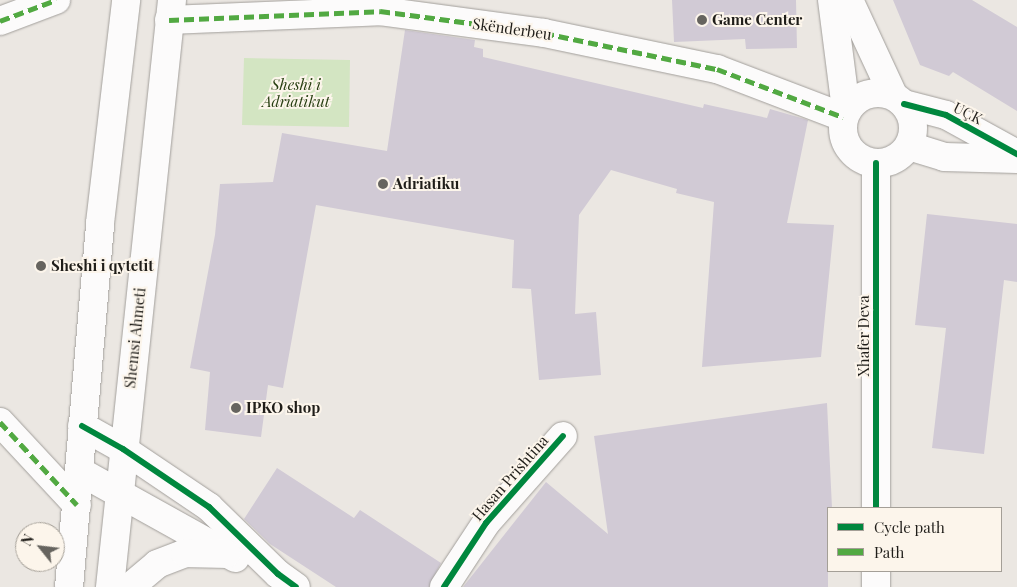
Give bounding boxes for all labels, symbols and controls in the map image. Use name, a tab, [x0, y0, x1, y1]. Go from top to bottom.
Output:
place label: Game Center	[712, 11, 802, 29]
marker: Game Center	[696, 14, 708, 26]
street label: Skënderbeu	[471, 15, 553, 43]
park label: Sheshi i Adriatikut	[262, 75, 330, 110]
street label: UÇK	[950, 98, 986, 128]
place label: Adriatiku	[393, 175, 459, 193]
marker: Adriatiku	[377, 178, 389, 190]
place label: Sheshi i qytetit	[51, 257, 153, 275]
marker: Sheshi i qytetit	[35, 260, 47, 272]
street label: Shemsi Ahmeti	[121, 287, 149, 389]
street label: Xhafer Deva	[855, 295, 873, 377]
place label: IPKO shop	[246, 399, 320, 417]
marker: IPKO shop	[230, 402, 242, 414]
street label: Hasan Prishtina	[468, 432, 552, 524]
legend	[827, 507, 1002, 572]
text: Cycle path	[874, 517, 945, 537]
north arrow	[15, 522, 65, 572]
text: N	[17, 531, 38, 549]
text: Path	[874, 542, 904, 562]

